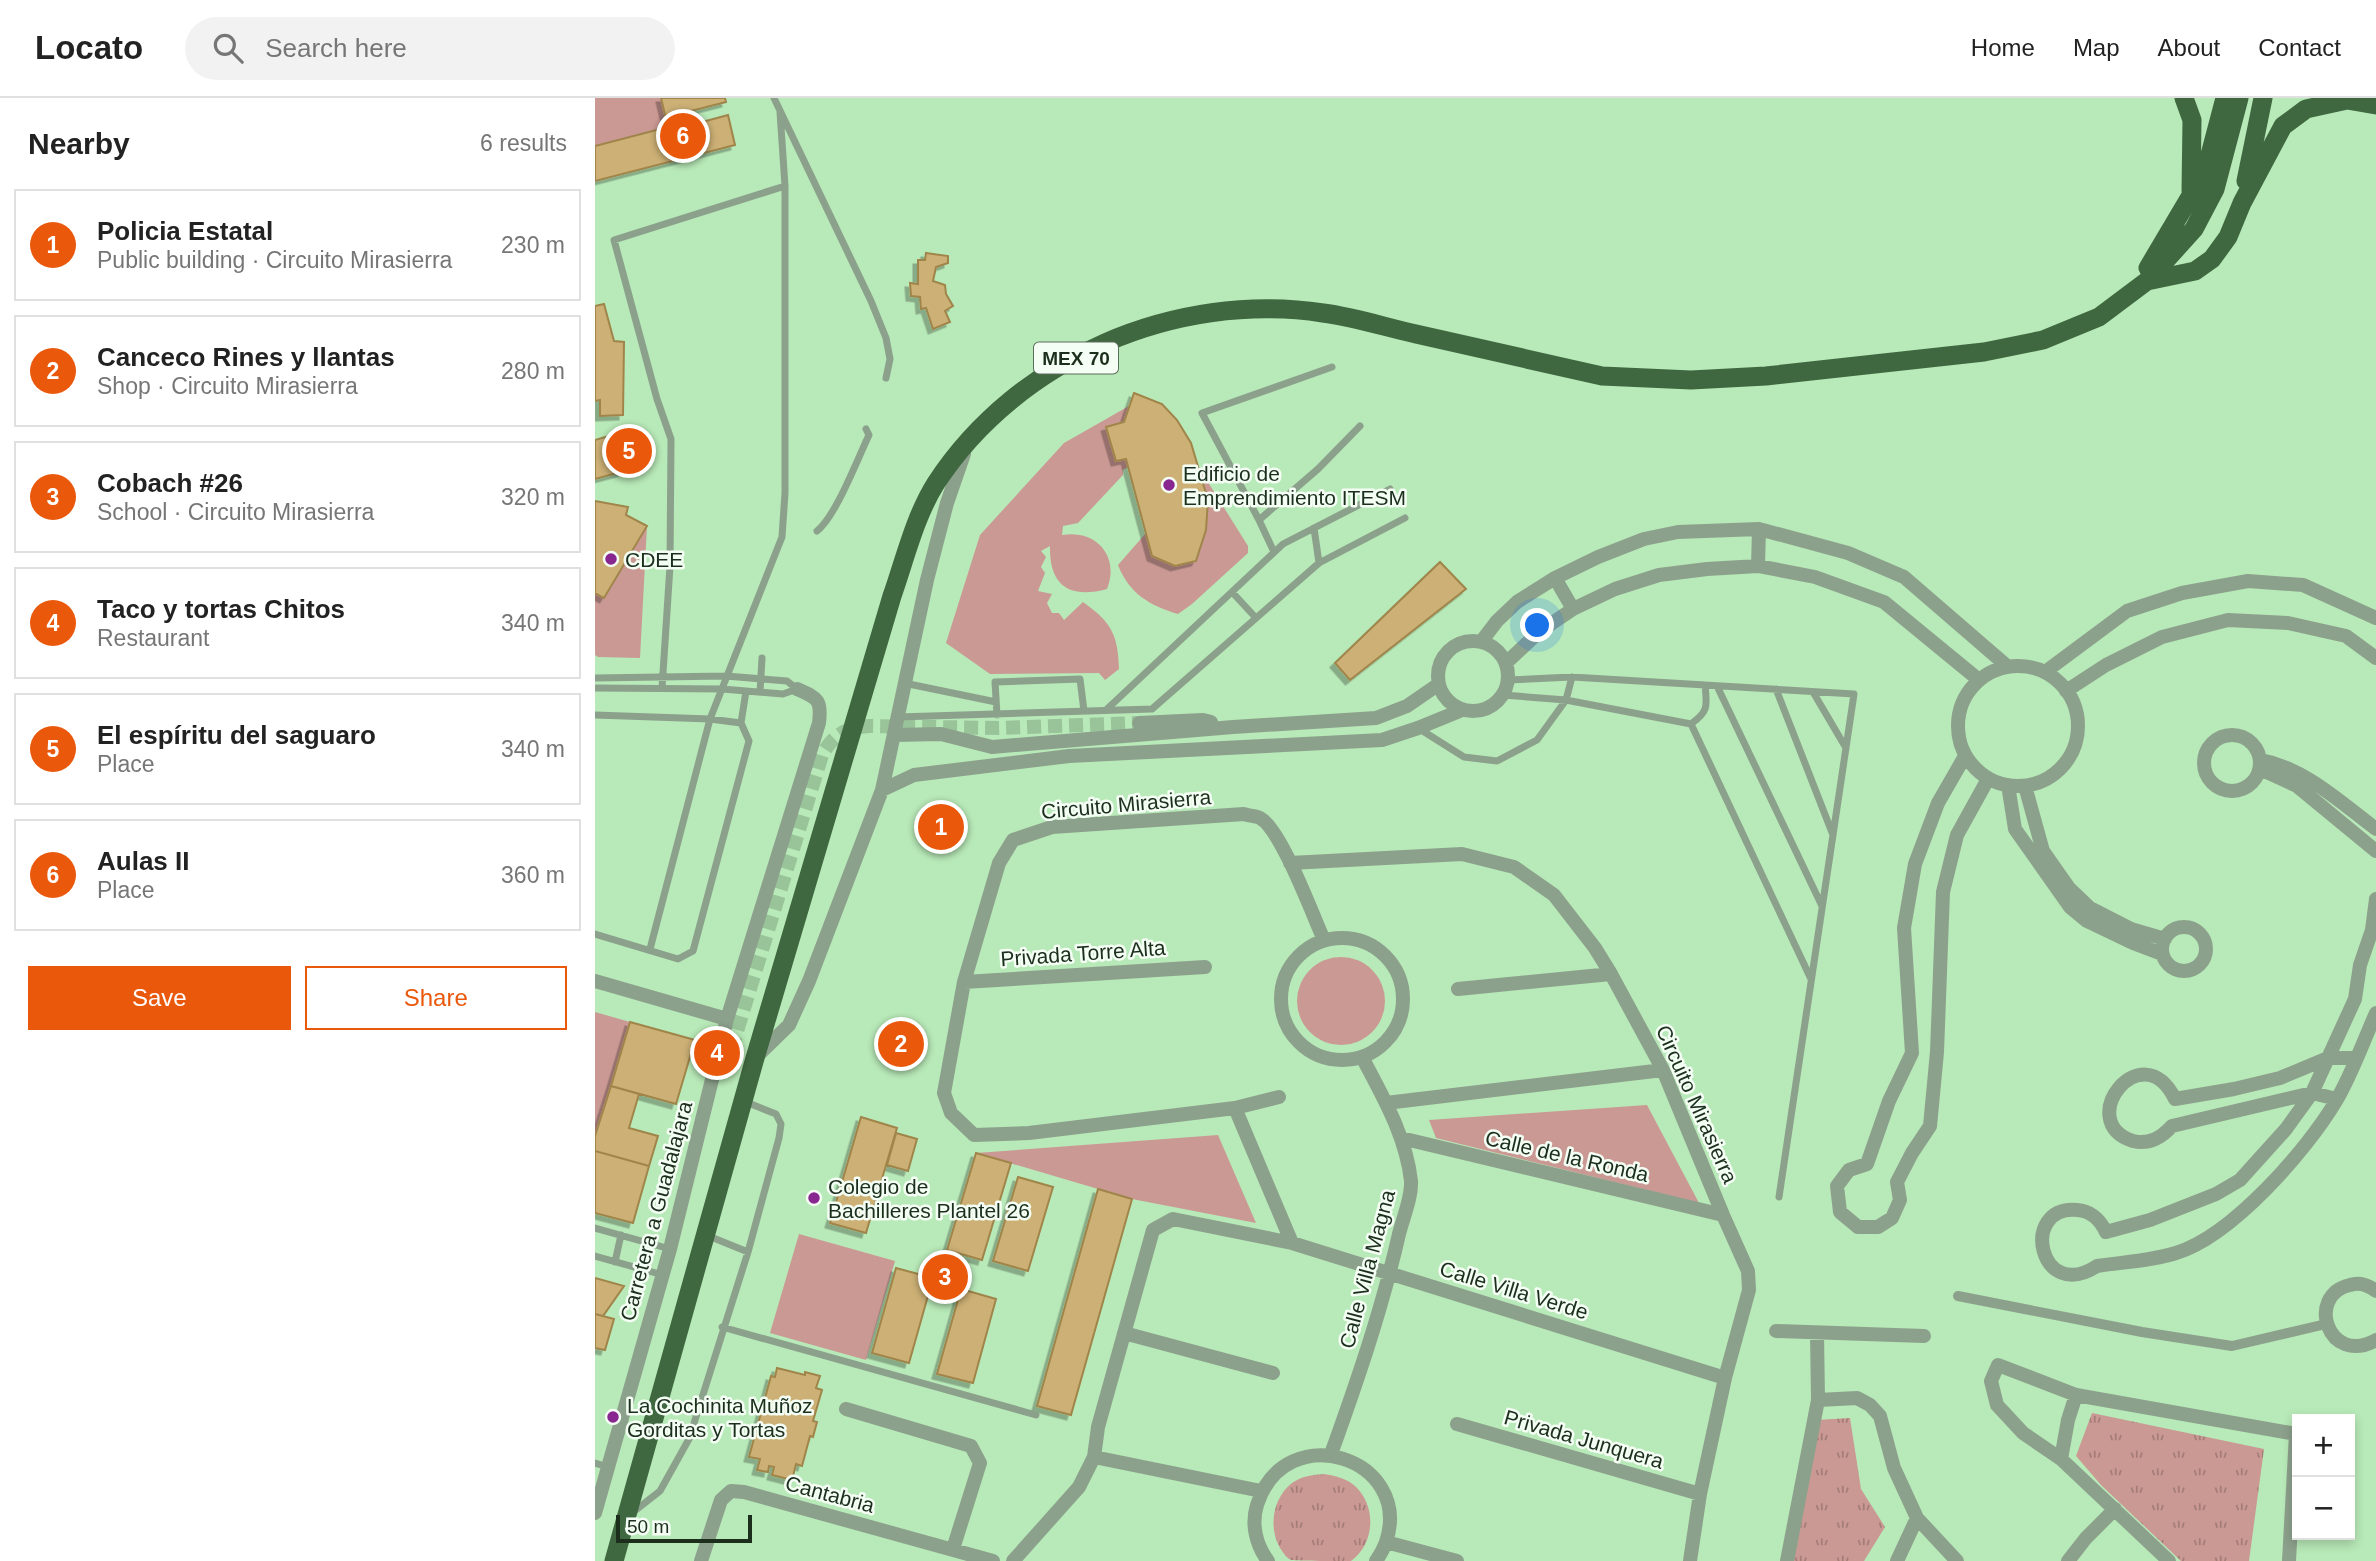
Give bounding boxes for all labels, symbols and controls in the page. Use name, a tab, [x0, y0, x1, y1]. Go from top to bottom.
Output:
search box	[185, 17, 675, 80]
text: Locato	[35, 29, 143, 66]
icon: search	[209, 29, 247, 67]
text: Search here	[265, 33, 407, 63]
text: Home	[1971, 34, 2035, 61]
text: Map	[2073, 34, 2120, 61]
text: About	[2158, 34, 2220, 61]
text: Contact	[2258, 34, 2341, 61]
pin: 6	[660, 110, 706, 162]
text: Nearby	[28, 127, 130, 160]
text: 6 results	[480, 130, 567, 156]
text: Policia Estatal	[97, 216, 273, 246]
text: 1	[47, 232, 59, 258]
text: 230 m	[501, 232, 565, 258]
text: Public building · Circuito Mirasierra	[97, 247, 452, 273]
text: Canceco Rines y llantas	[97, 342, 395, 372]
road number: MEX 70	[1034, 342, 1118, 374]
text: 2	[47, 358, 59, 384]
text: 280 m	[501, 358, 565, 384]
text: Shop · Circuito Mirasierra	[97, 373, 358, 399]
pin: 5	[606, 425, 652, 477]
place label: Edificio de Emprendimiento ITESM	[1183, 462, 1406, 509]
text: Cobach #26	[97, 468, 243, 498]
marker: Edificio de Emprendimiento ITESM	[1161, 477, 1177, 493]
text: 3	[47, 484, 59, 510]
text: 320 m	[501, 484, 565, 510]
text: School · Circuito Mirasierra	[97, 499, 374, 525]
place label: CDEE	[625, 548, 683, 571]
marker: CDEE	[603, 551, 619, 567]
text: Taco y tortas Chitos	[97, 594, 345, 624]
your location	[1520, 608, 1554, 642]
text: 4	[47, 610, 59, 636]
text: 340 m	[501, 610, 565, 636]
text: Restaurant	[97, 625, 210, 651]
text: El espíritu del saguaro	[97, 720, 376, 750]
text: 5	[47, 736, 59, 762]
text: 340 m	[501, 736, 565, 762]
text: Place	[97, 751, 155, 777]
street label: Circuito Mirasierra	[1040, 785, 1212, 823]
pin: 1	[918, 801, 964, 853]
text: Aulas II	[97, 846, 189, 876]
text: 6	[47, 862, 59, 888]
text: 360 m	[501, 862, 565, 888]
text: Place	[97, 877, 155, 903]
street label: Privada Torre Alta	[1000, 936, 1167, 970]
button: Save	[28, 966, 291, 1030]
button: Share	[305, 966, 567, 1030]
pin: 2	[878, 1018, 924, 1070]
street label: Circuito Mirasierra	[1652, 1022, 1742, 1187]
pin: 4	[694, 1027, 740, 1079]
street label: Carretera a Guadalajara	[616, 1098, 696, 1323]
street label: Calle de la Ronda	[1483, 1126, 1651, 1186]
place label: Colegio de Bachilleres Plantel 26	[828, 1175, 1030, 1222]
street label: Calle Villa Magna	[1335, 1187, 1399, 1351]
marker: Colegio de Bachilleres Plantel 26	[806, 1190, 822, 1206]
pin: 3	[922, 1251, 968, 1303]
street label: Calle Villa Verde	[1437, 1257, 1591, 1323]
place label: La Cochinita Muñoz Gorditas y Tortas	[627, 1394, 813, 1441]
street label: Privada Junquera	[1502, 1405, 1667, 1473]
marker: La Cochinita Muñoz Gorditas y Tortas	[605, 1409, 621, 1425]
map controls	[2292, 1414, 2355, 1540]
button: +	[2292, 1414, 2355, 1477]
street label: Cantabria	[783, 1471, 877, 1517]
button: −	[2292, 1477, 2355, 1540]
scale bar	[616, 1512, 753, 1544]
text: 50 m	[627, 1516, 669, 1537]

